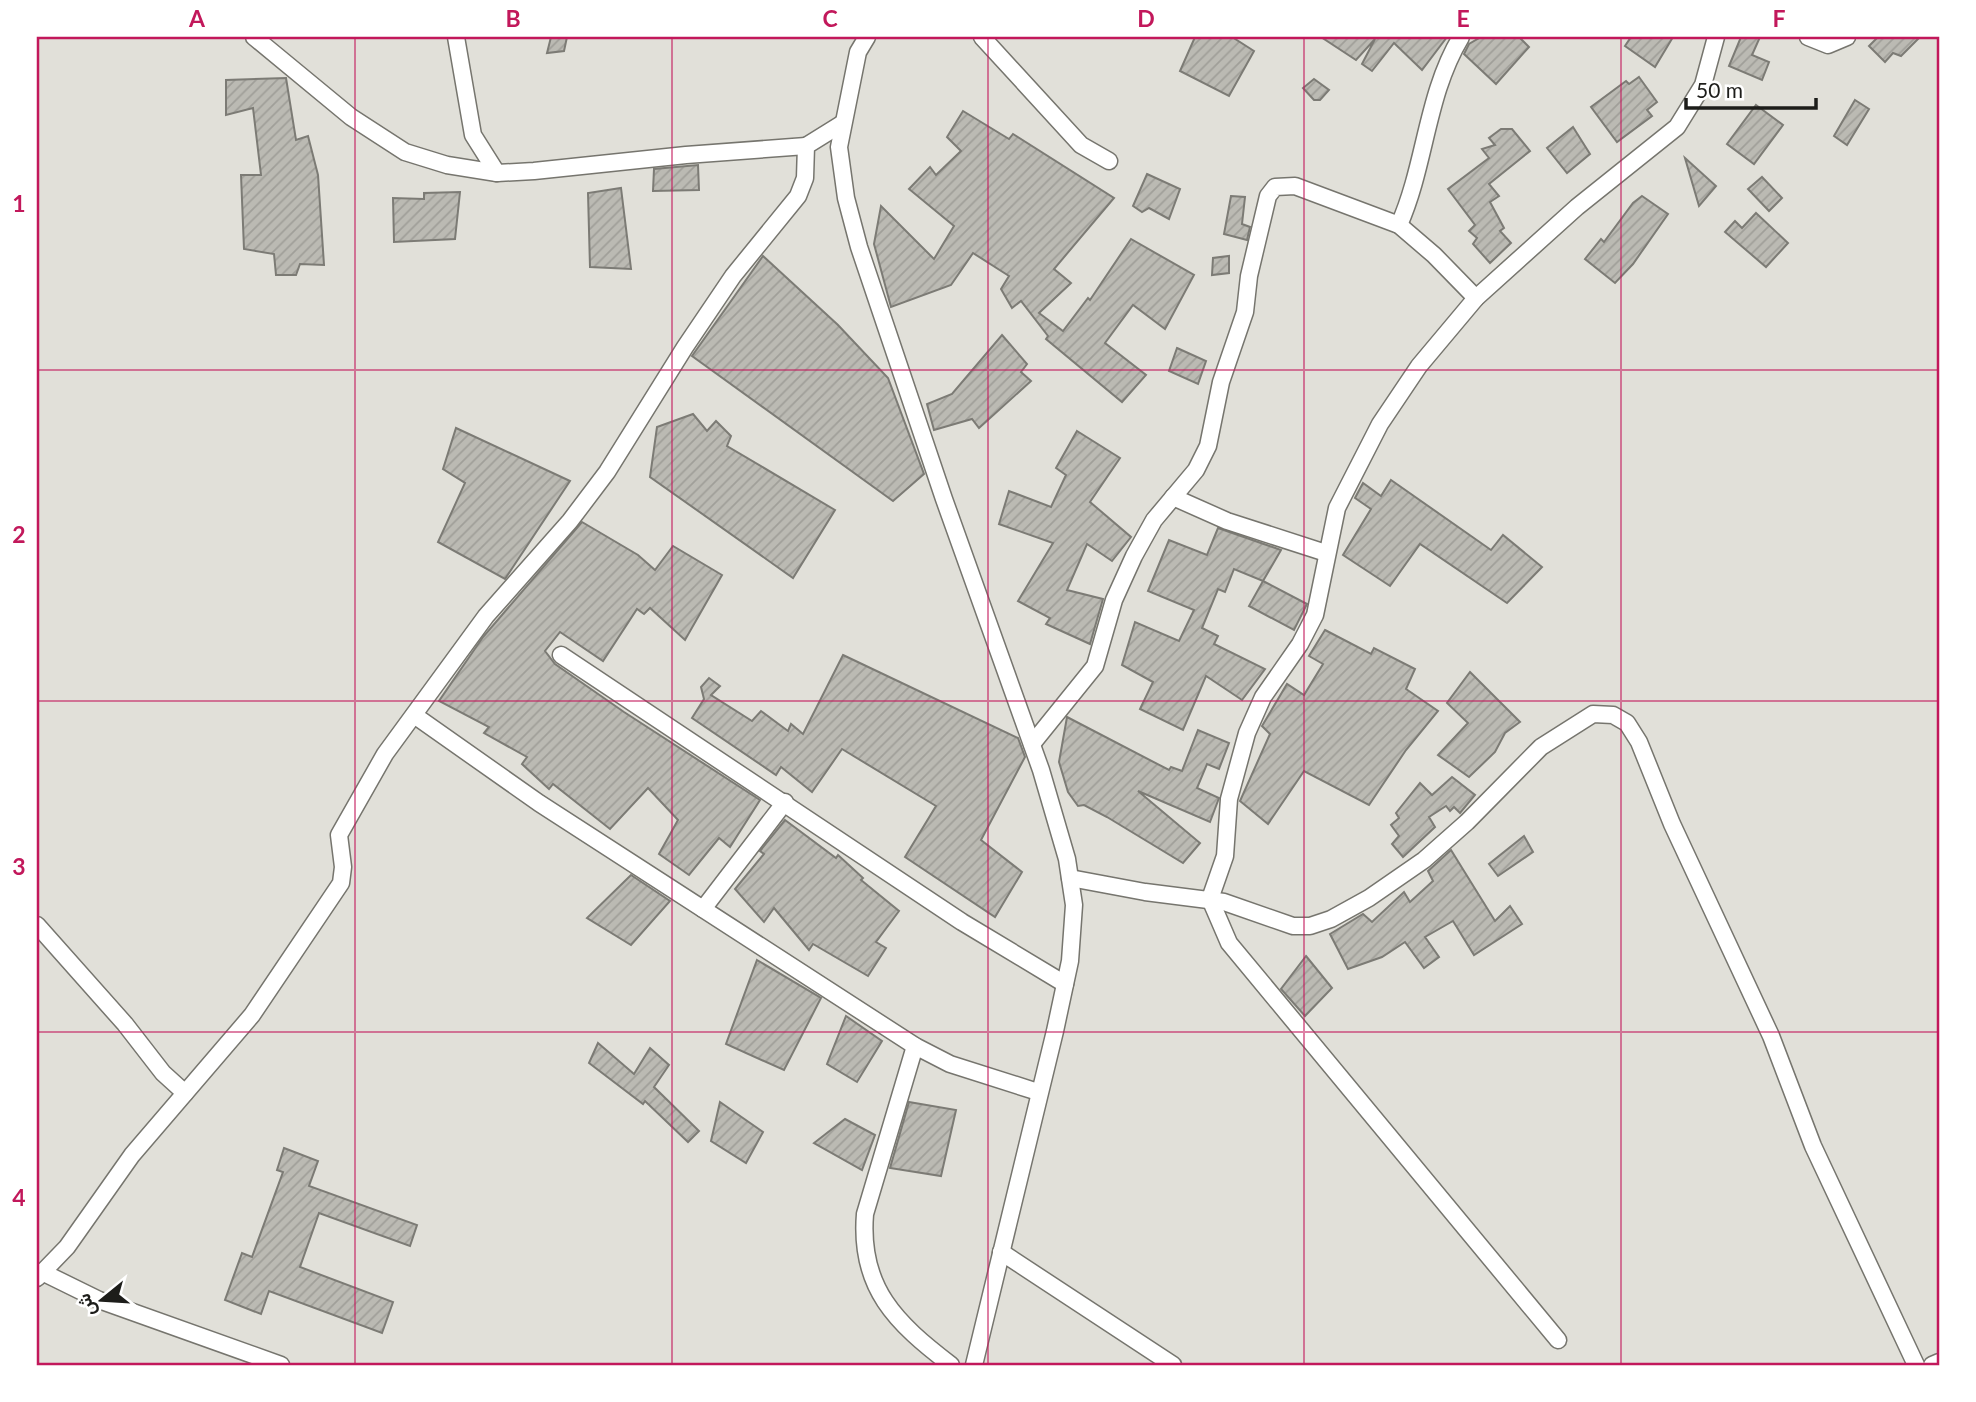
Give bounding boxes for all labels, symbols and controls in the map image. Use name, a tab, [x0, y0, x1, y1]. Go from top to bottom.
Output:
text: A	[188, 4, 206, 32]
text: B	[505, 4, 521, 32]
text: C	[822, 4, 838, 32]
text: D	[1137, 4, 1155, 32]
text: E	[1456, 4, 1470, 32]
text: F	[1772, 4, 1786, 32]
scale bar	[1686, 66, 1815, 110]
text: 50 m	[1696, 77, 1743, 102]
text: 1	[12, 189, 26, 217]
text: 2	[12, 520, 26, 548]
text: 3	[12, 852, 26, 880]
text: 4	[12, 1183, 26, 1211]
north arrow	[66, 1266, 136, 1336]
text: ش	[71, 1291, 101, 1320]

